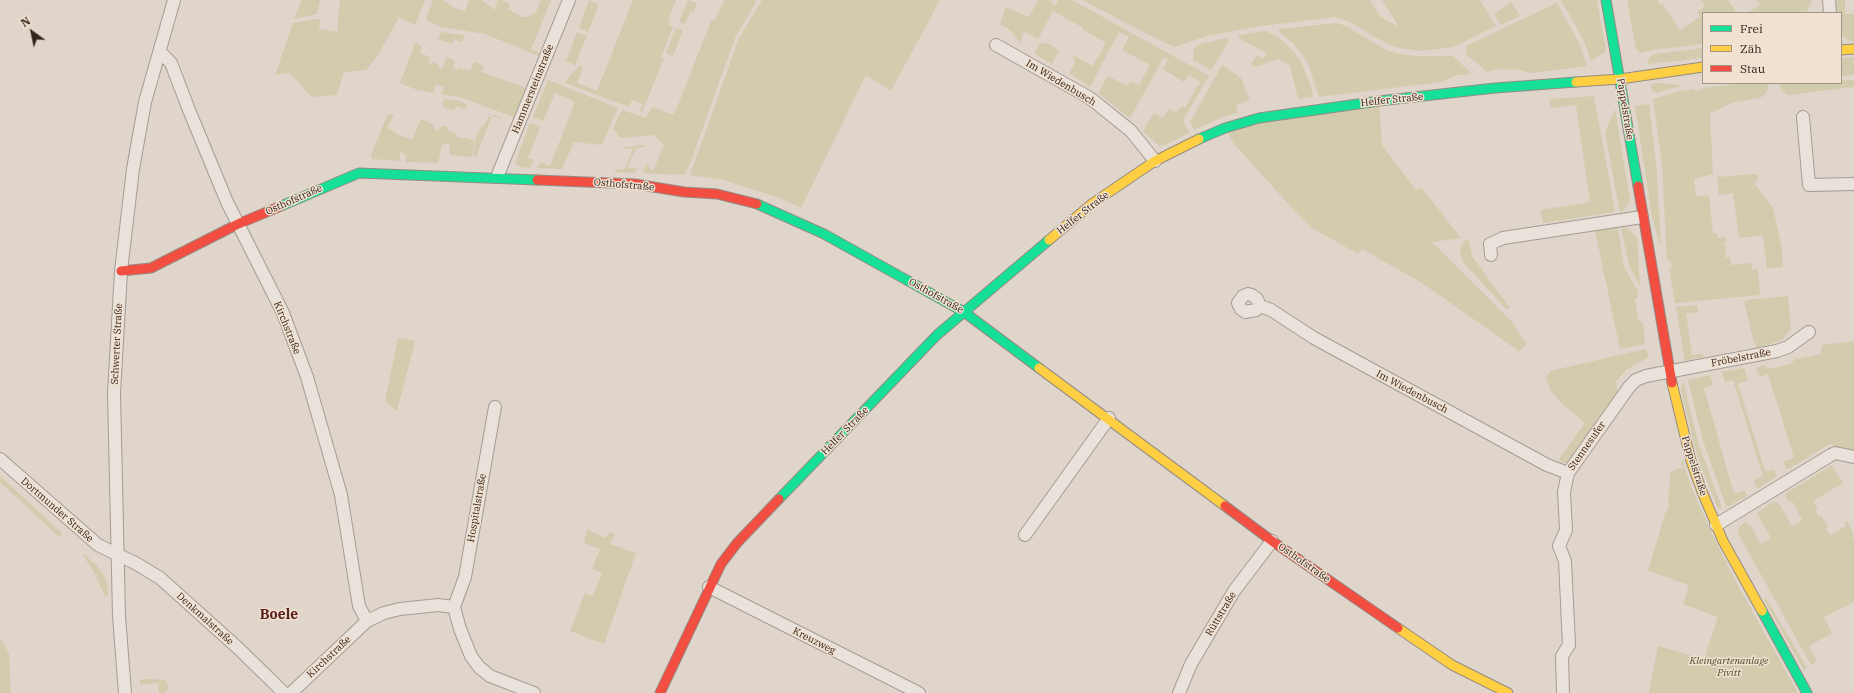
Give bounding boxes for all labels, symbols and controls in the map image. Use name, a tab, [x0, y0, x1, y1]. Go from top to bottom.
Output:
north arrow	[12, 12, 52, 52]
legend	[1702, 12, 1842, 84]
text: N	[18, 14, 33, 30]
text: Frei	[1740, 21, 1763, 36]
text: Zäh	[1740, 41, 1762, 56]
street label: Hammersteinstraße	[510, 43, 556, 135]
street label: Im Wiedenbusch	[1024, 57, 1098, 109]
text: Stau	[1740, 61, 1765, 76]
street label: Pappelstraße	[1614, 77, 1636, 141]
street label: Helfer Straße	[1360, 91, 1424, 109]
street label: Osthofstraße	[593, 176, 655, 194]
street label: Osthofstraße	[264, 182, 324, 218]
street label: Helfer Straße	[1055, 189, 1111, 237]
street label: Osthofstraße	[907, 276, 965, 316]
street label: Kirchstraße	[271, 300, 303, 356]
street label: Schwerter Straße	[109, 303, 125, 385]
street label: Fröbelstraße	[1710, 346, 1772, 370]
street label: Im Wiedenbusch	[1374, 368, 1450, 416]
street label: Helfer Straße	[819, 404, 871, 458]
street label: Stennesufer	[1566, 419, 1608, 473]
street label: Pappelstraße	[1679, 435, 1709, 497]
street label: Hospitalstraße	[465, 473, 489, 543]
street label: Dortmunder Straße	[18, 475, 96, 545]
street label: Osthofstraße	[1276, 541, 1332, 585]
street label: Denkmalstraße	[174, 590, 236, 648]
street label: Rüttstraße	[1203, 590, 1239, 638]
district label: Boele	[260, 607, 298, 623]
street label: Kreuzweg	[791, 625, 837, 657]
street label: Kirchstraße	[304, 633, 354, 681]
park label: Kleingartenanlage Pivitt	[1690, 655, 1768, 678]

